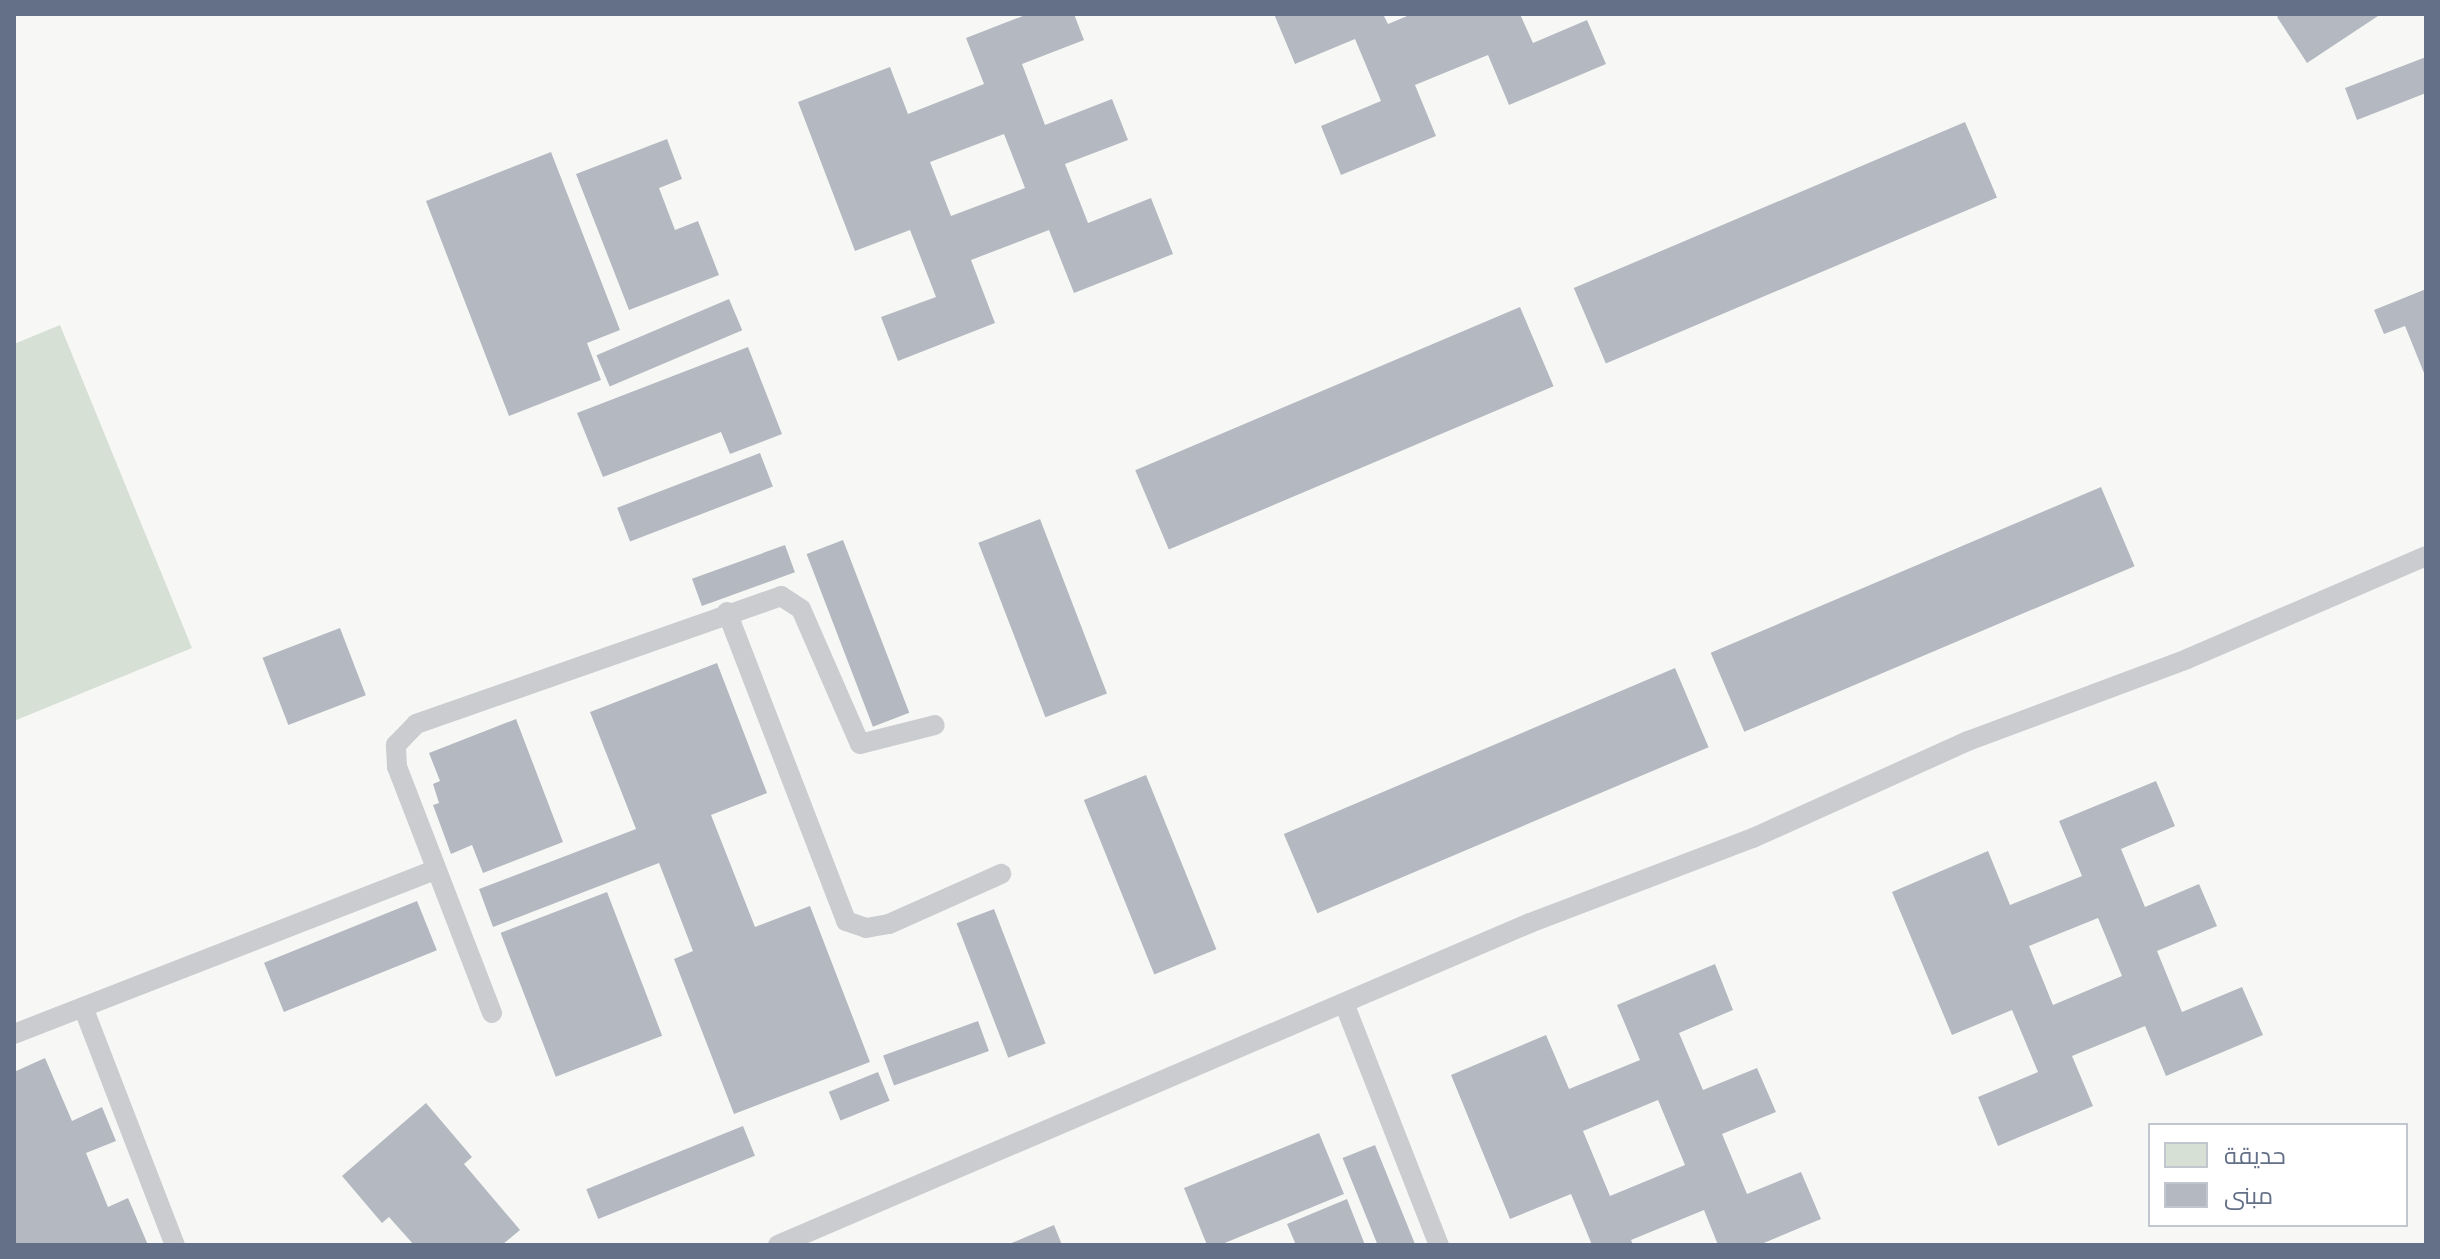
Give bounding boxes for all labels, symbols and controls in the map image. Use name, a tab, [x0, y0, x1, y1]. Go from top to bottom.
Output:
legend	[2148, 1123, 2408, 1227]
text: حديقة	[2224, 1139, 2286, 1172]
text: مبنى	[2224, 1179, 2273, 1212]

